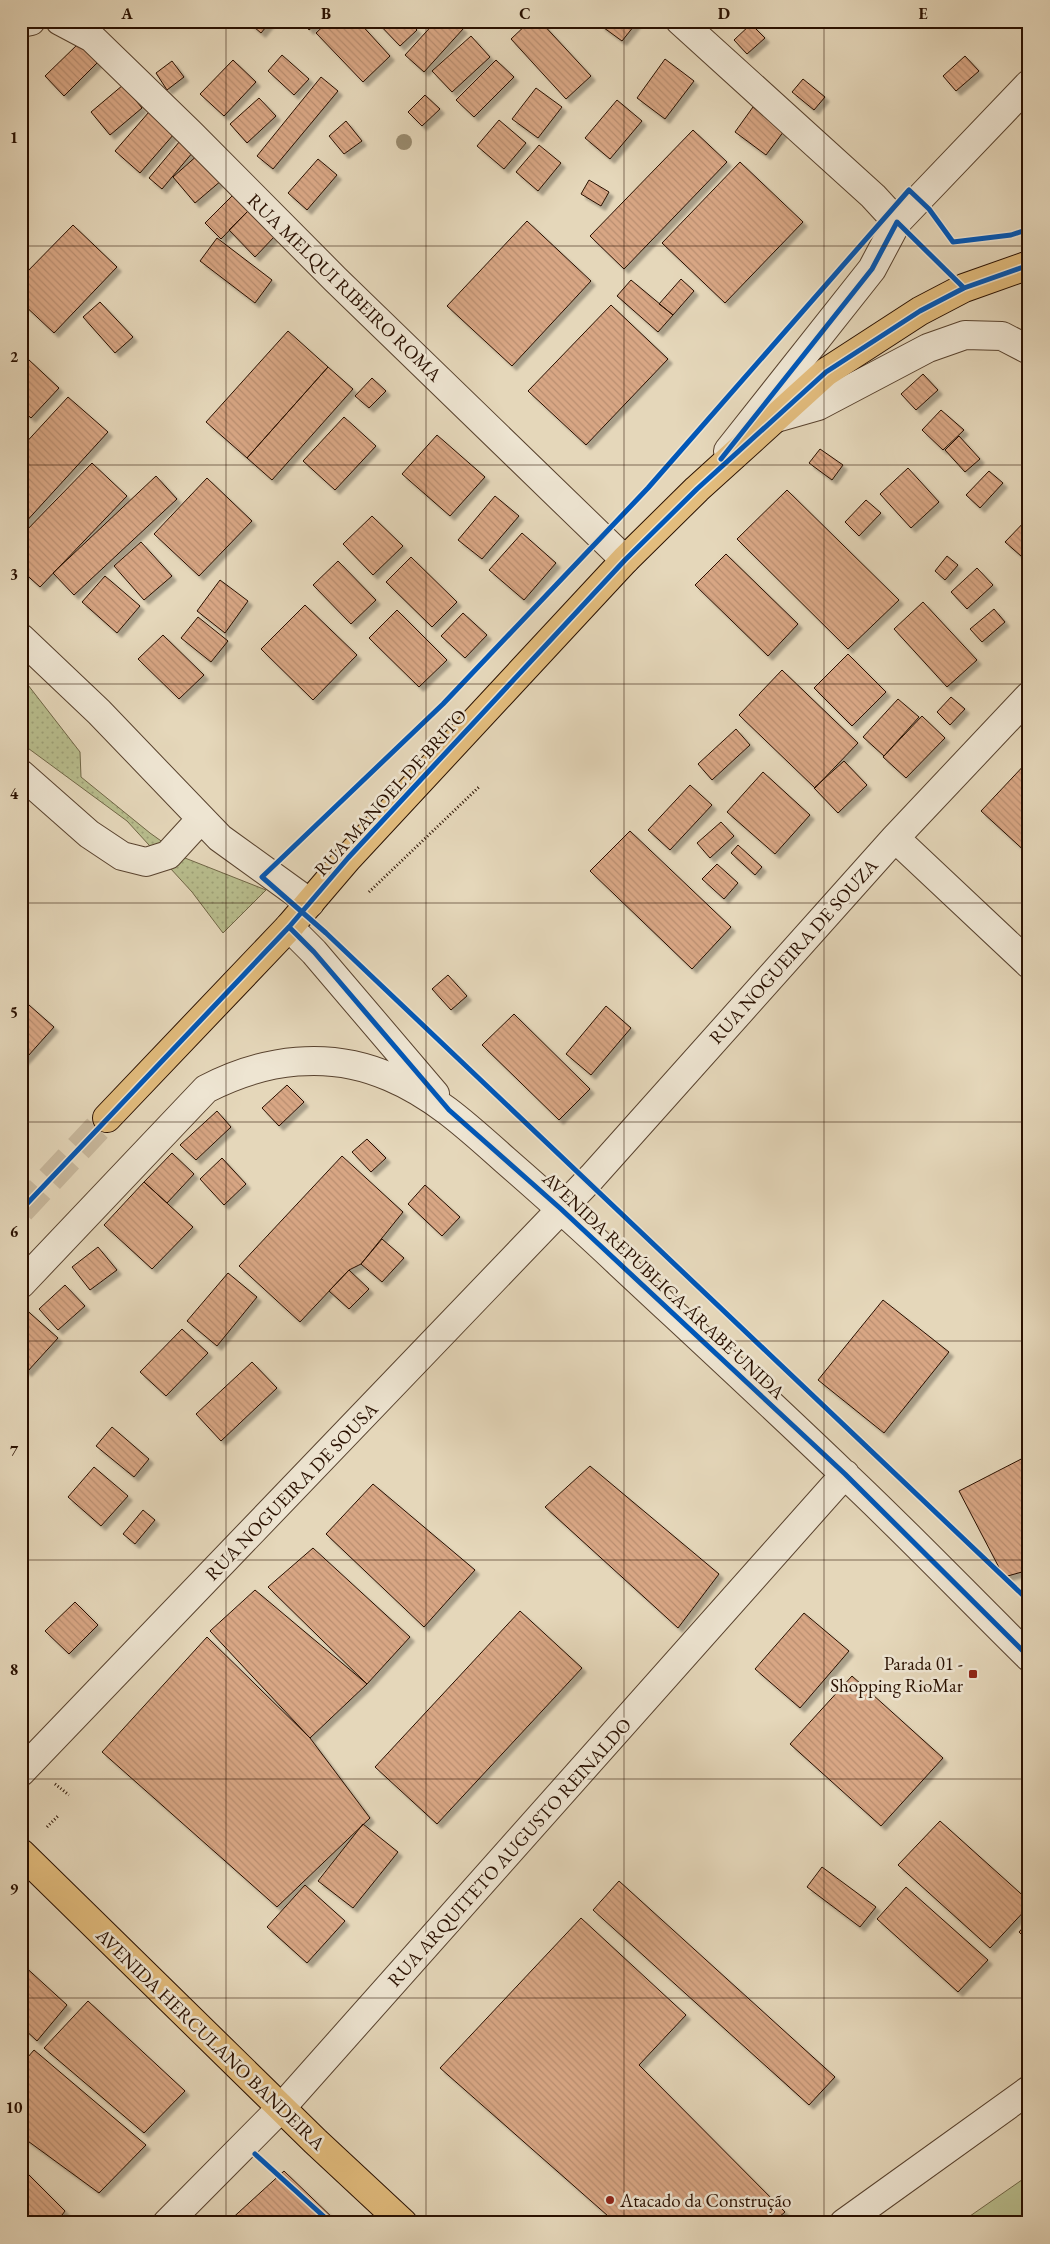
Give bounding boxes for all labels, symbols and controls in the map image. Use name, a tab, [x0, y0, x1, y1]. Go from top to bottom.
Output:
text: A	[120, 3, 133, 24]
text: B	[321, 3, 331, 24]
text: C	[519, 3, 531, 24]
text: D	[718, 3, 730, 24]
text: E	[918, 3, 928, 24]
text: 1	[10, 127, 18, 148]
street label: RUA MELQUI RIBEIRO ROMA	[242, 188, 448, 387]
text: 2	[10, 346, 19, 367]
text: 3	[10, 564, 18, 585]
street label: RUA MANOEL DE BRITO	[309, 703, 472, 881]
text: 4	[10, 783, 19, 804]
street label: RUA NOGUEIRA DE SOUZA	[703, 853, 884, 1049]
text: 5	[10, 1002, 18, 1023]
street label: AVENIDA REPÚBLICA ÁRABE UNIDA	[536, 1165, 791, 1405]
text: 6	[10, 1221, 19, 1242]
street label: RUA NOGUEIRA DE SOUSA	[200, 1396, 384, 1586]
text: 7	[10, 1440, 19, 1461]
place label: Parada 01 - Shopping RioMar	[830, 1651, 964, 1698]
text: 8	[10, 1659, 18, 1680]
marker: Parada 01 - Shopping RioMar	[967, 1668, 979, 1680]
street label: RUA ARQUITETO AUGUSTO REINALDO	[382, 1713, 637, 1992]
text: 9	[10, 1878, 19, 1899]
street label: AVENIDA HERCULANO BANDEIRA	[90, 1922, 331, 2156]
text: 10	[6, 2097, 23, 2118]
place label: Atacado da Construção	[619, 2188, 791, 2213]
marker: Atacado da Construção	[604, 2194, 616, 2206]

